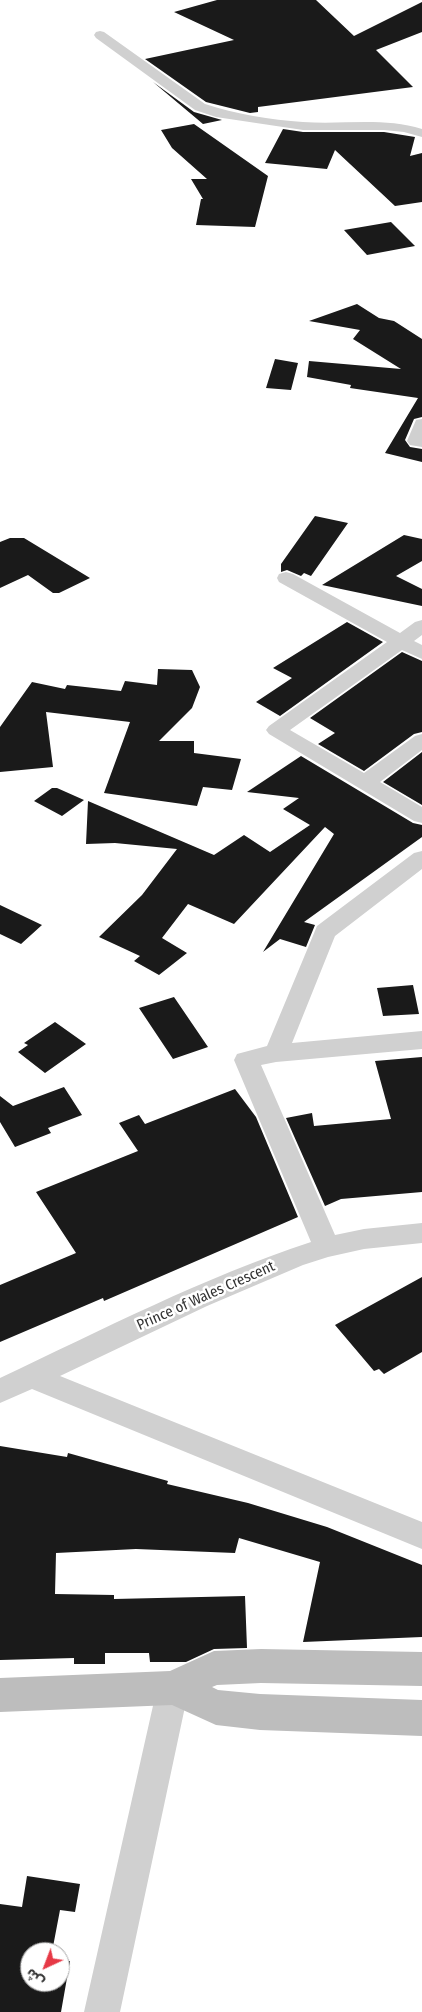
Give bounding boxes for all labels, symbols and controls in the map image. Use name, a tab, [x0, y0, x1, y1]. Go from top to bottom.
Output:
street label: Prince of Wales Crescent	[134, 1257, 278, 1335]
north arrow	[20, 1942, 70, 1992]
text: ش	[22, 1965, 48, 1990]

